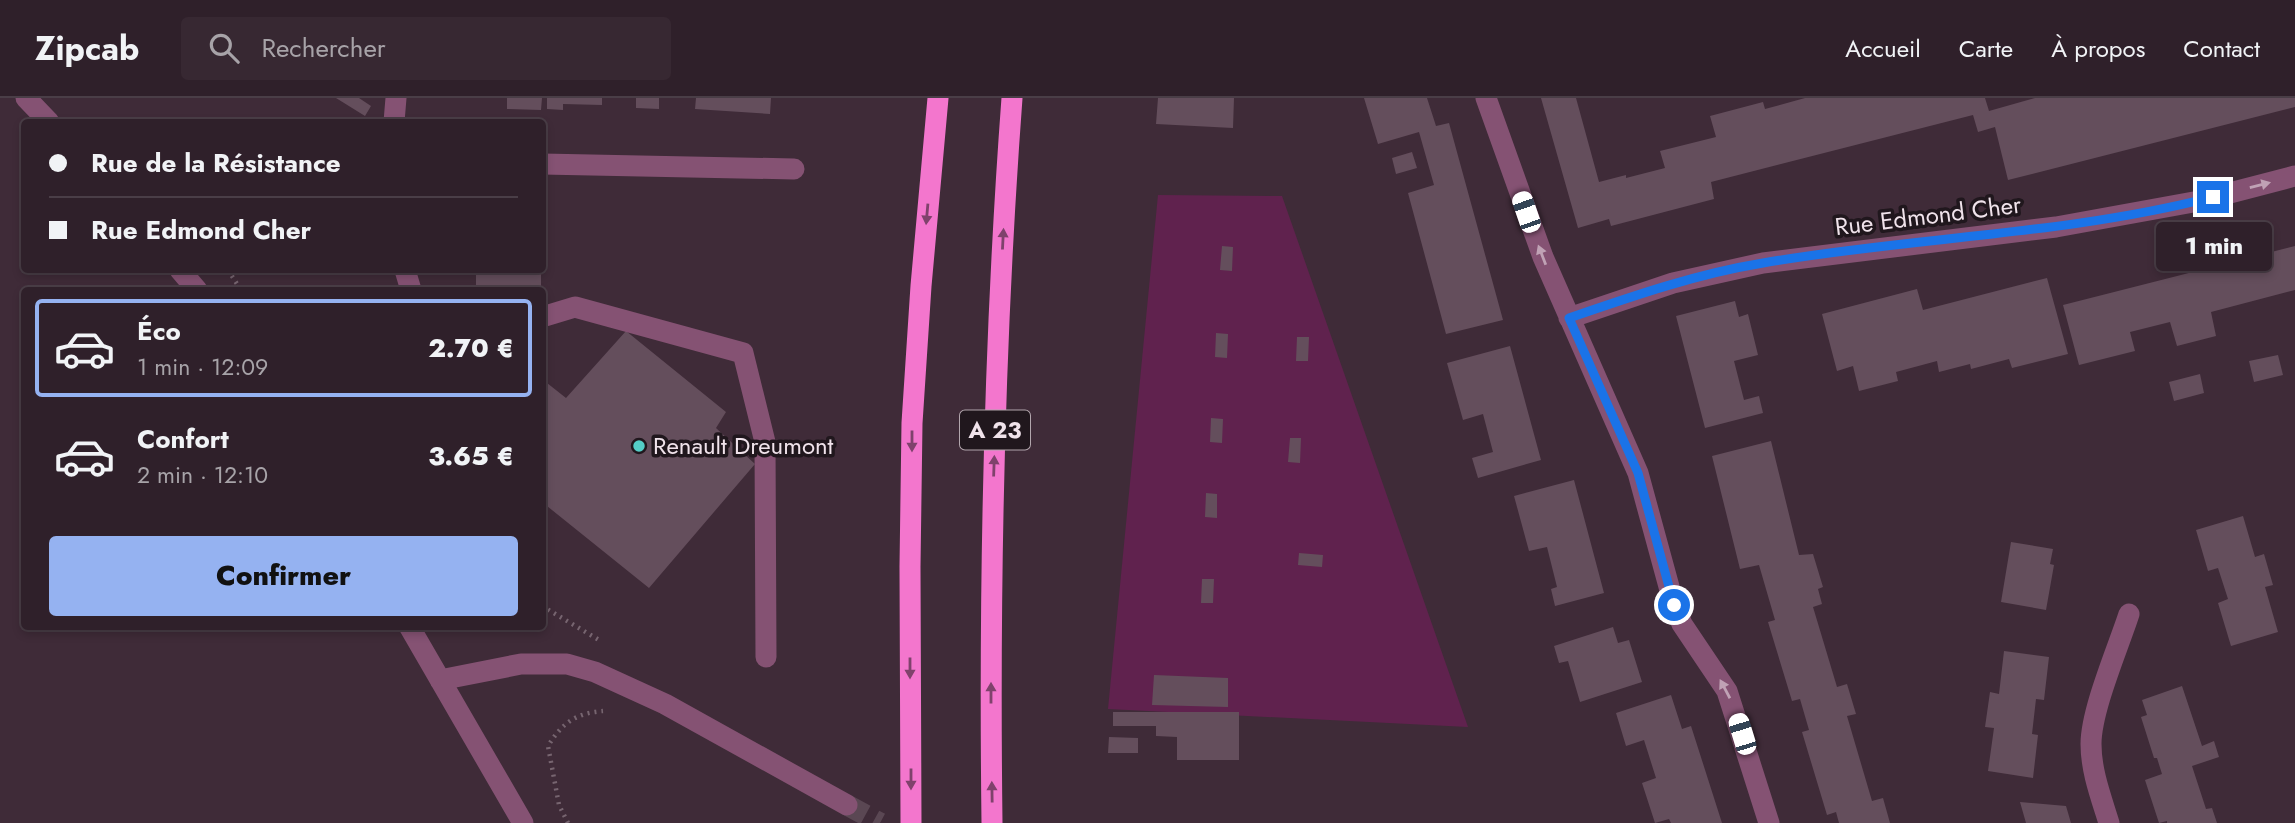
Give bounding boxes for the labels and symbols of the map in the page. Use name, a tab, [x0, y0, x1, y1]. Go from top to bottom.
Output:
one-way arrow	[2249, 179, 2271, 190]
route end	[2197, 181, 2229, 213]
street label: Rue Edmond Cher	[1833, 187, 2024, 244]
car	[1510, 189, 1543, 235]
one-way arrow	[921, 203, 932, 225]
callout: 1 min	[2155, 222, 2271, 270]
one-way arrow	[998, 227, 1009, 249]
one-way arrow	[1537, 244, 1548, 265]
road number: A 23	[960, 410, 1030, 450]
place label: Renault Dreumont	[653, 428, 834, 463]
one-way arrow	[906, 430, 918, 452]
marker: Renault Dreumont	[631, 438, 647, 454]
one-way arrow	[988, 455, 1000, 477]
route start	[1658, 589, 1690, 621]
one-way arrow	[904, 658, 916, 680]
one-way arrow	[1719, 679, 1730, 699]
one-way arrow	[985, 682, 997, 704]
car	[1726, 711, 1759, 757]
one-way arrow	[905, 768, 917, 790]
one-way arrow	[986, 781, 997, 803]

